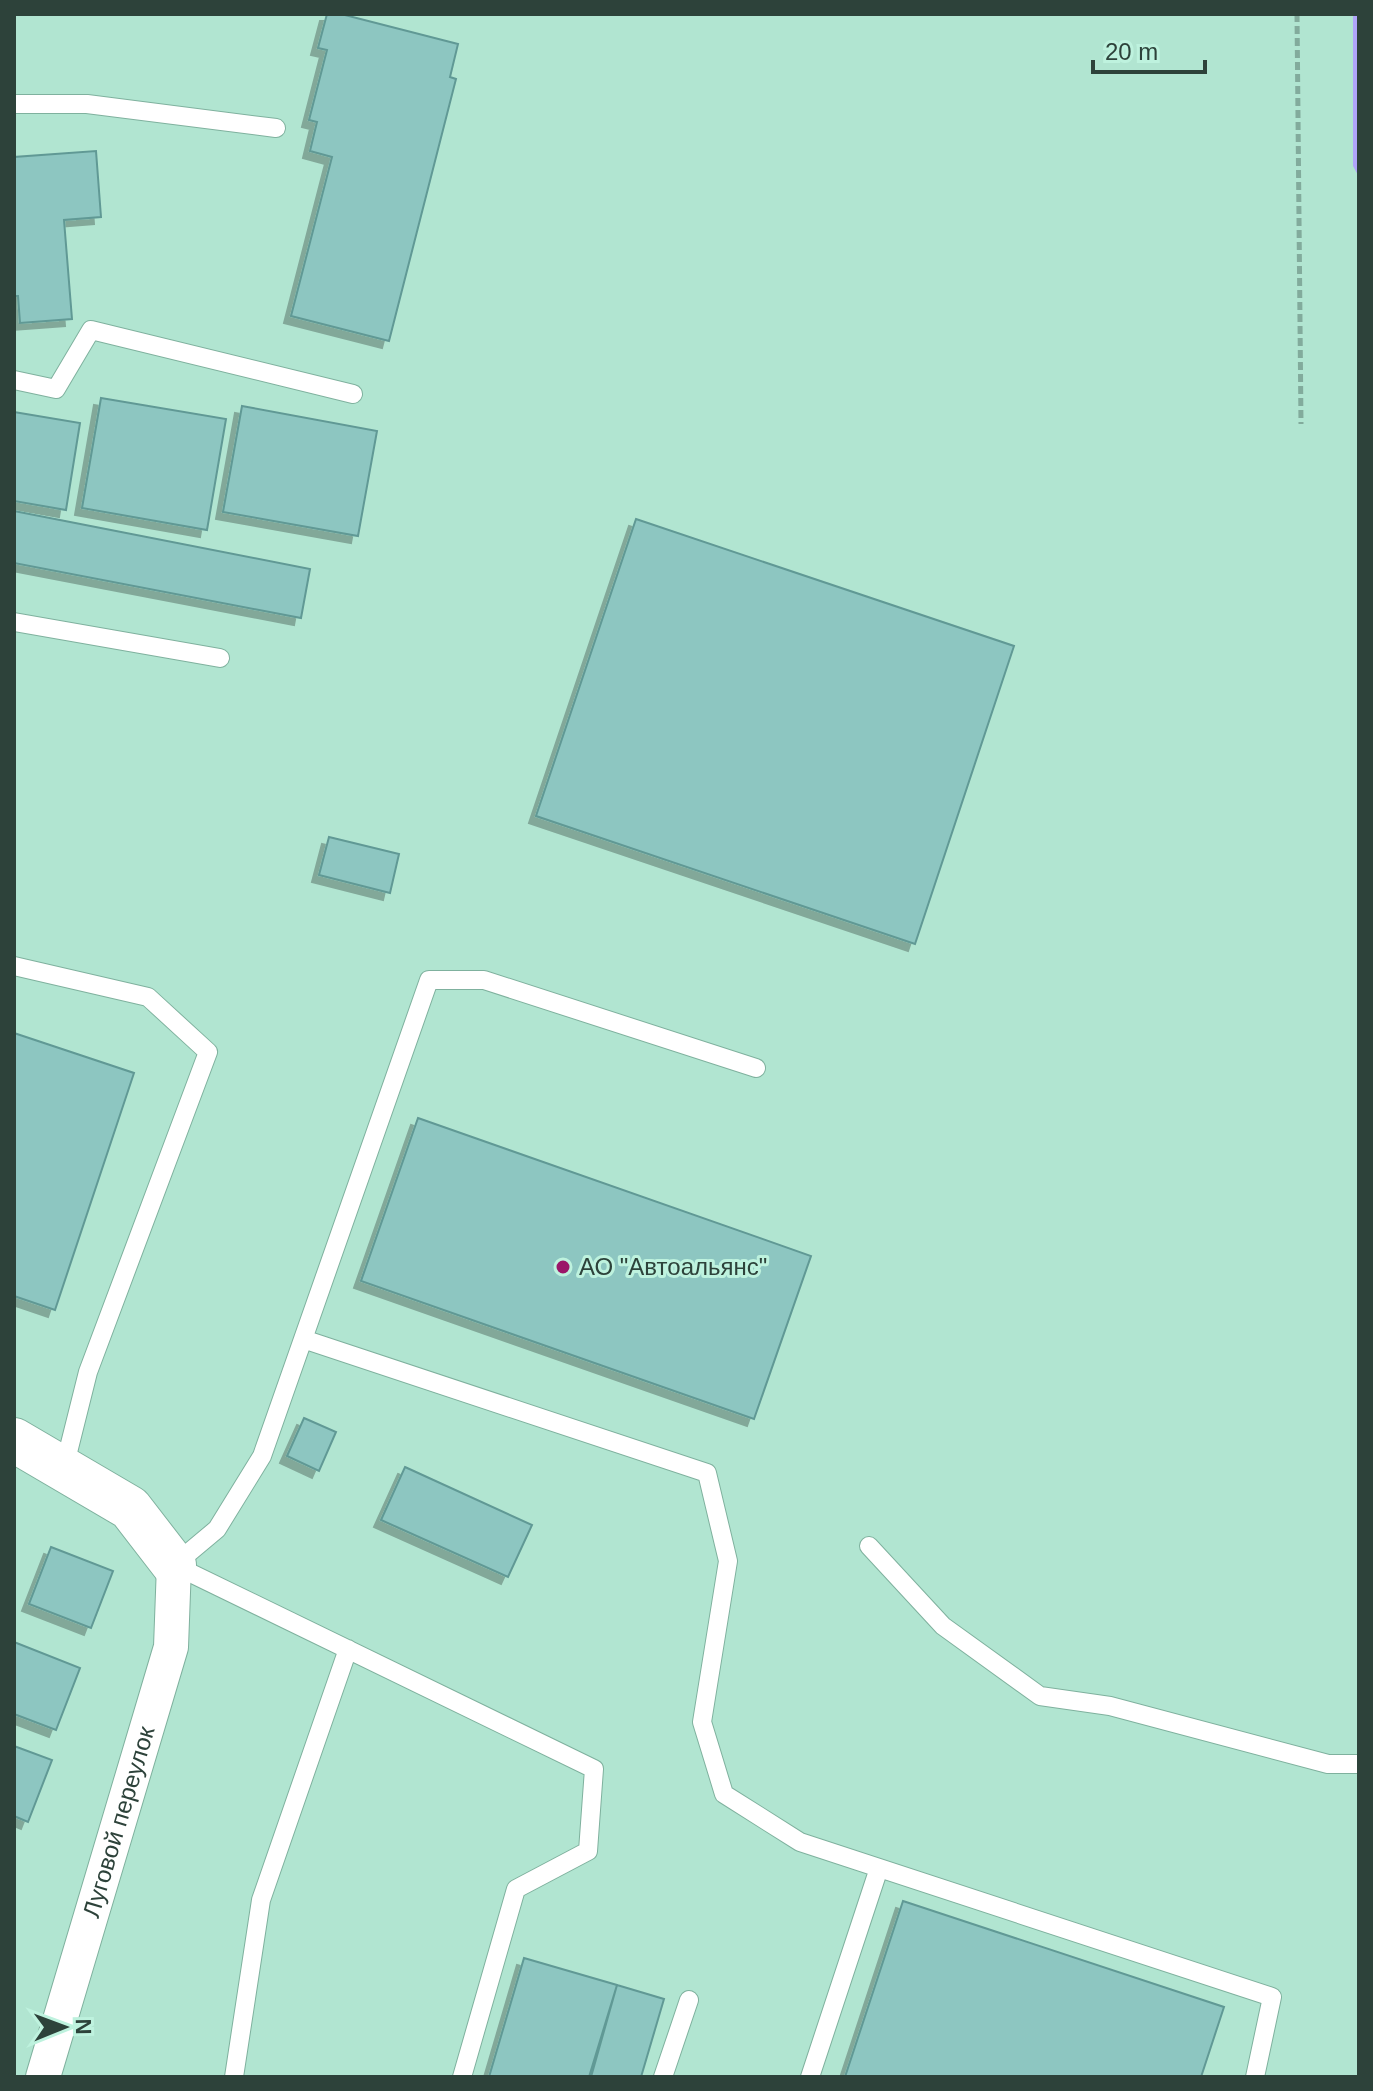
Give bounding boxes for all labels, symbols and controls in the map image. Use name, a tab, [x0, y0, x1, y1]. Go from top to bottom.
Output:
scale bar	[1093, 24, 1205, 74]
text: 20 m	[1105, 38, 1158, 65]
place label: АО "Автоальянс"	[579, 1253, 767, 1280]
marker: АО "Автоальянс"	[554, 1258, 572, 1276]
street label: Луговой переулок	[77, 1723, 160, 1921]
north arrow	[24, 1987, 104, 2067]
text: N	[71, 2018, 96, 2035]

